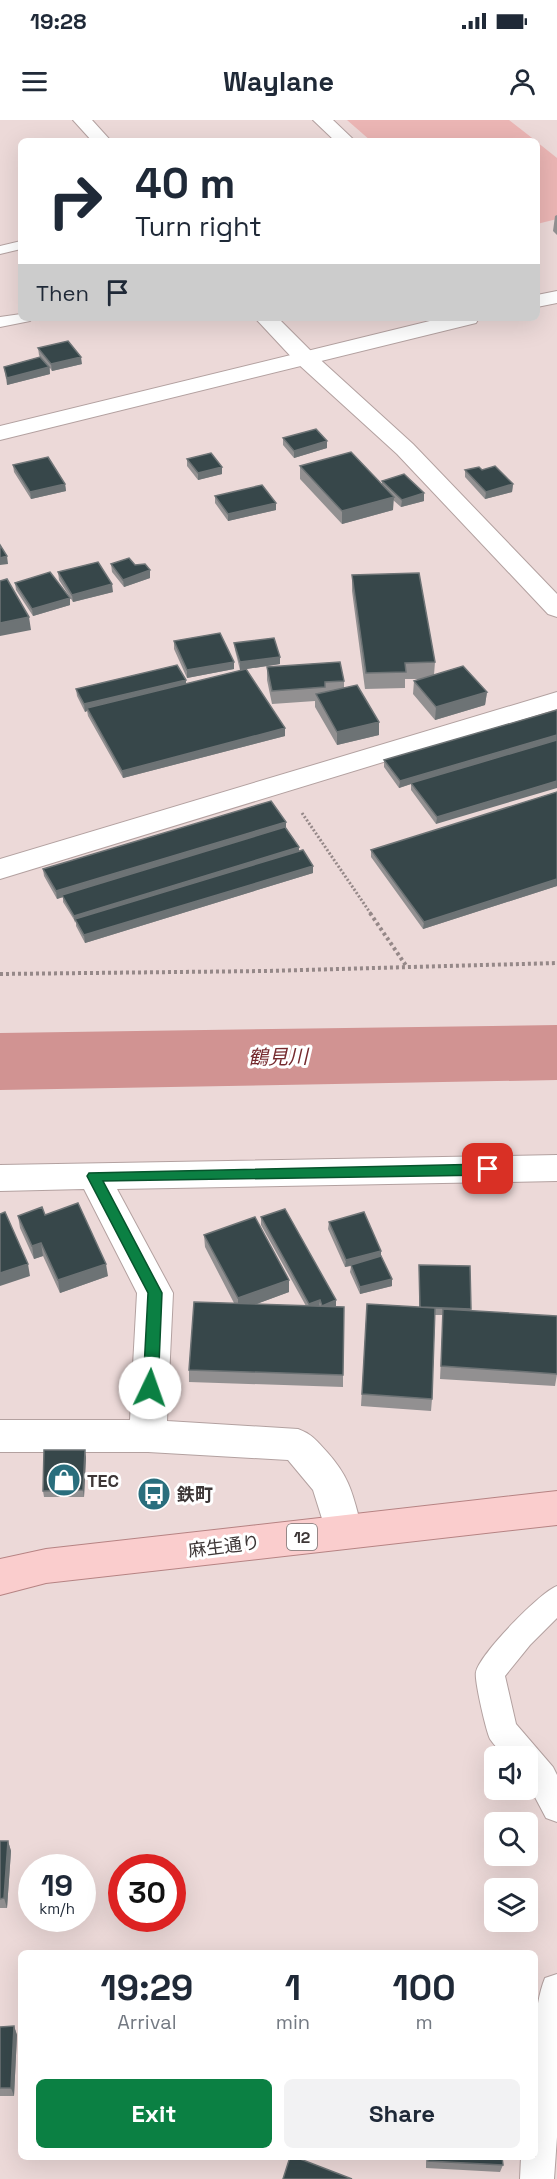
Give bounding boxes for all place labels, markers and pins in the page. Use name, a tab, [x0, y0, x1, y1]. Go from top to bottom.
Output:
pin	[462, 1143, 513, 1194]
shop icon: TEC	[46, 1462, 82, 1498]
place label: TEC	[87, 1469, 119, 1492]
bus stop icon: 鉄町	[136, 1476, 172, 1512]
place label: 鉄町	[176, 1483, 213, 1506]

